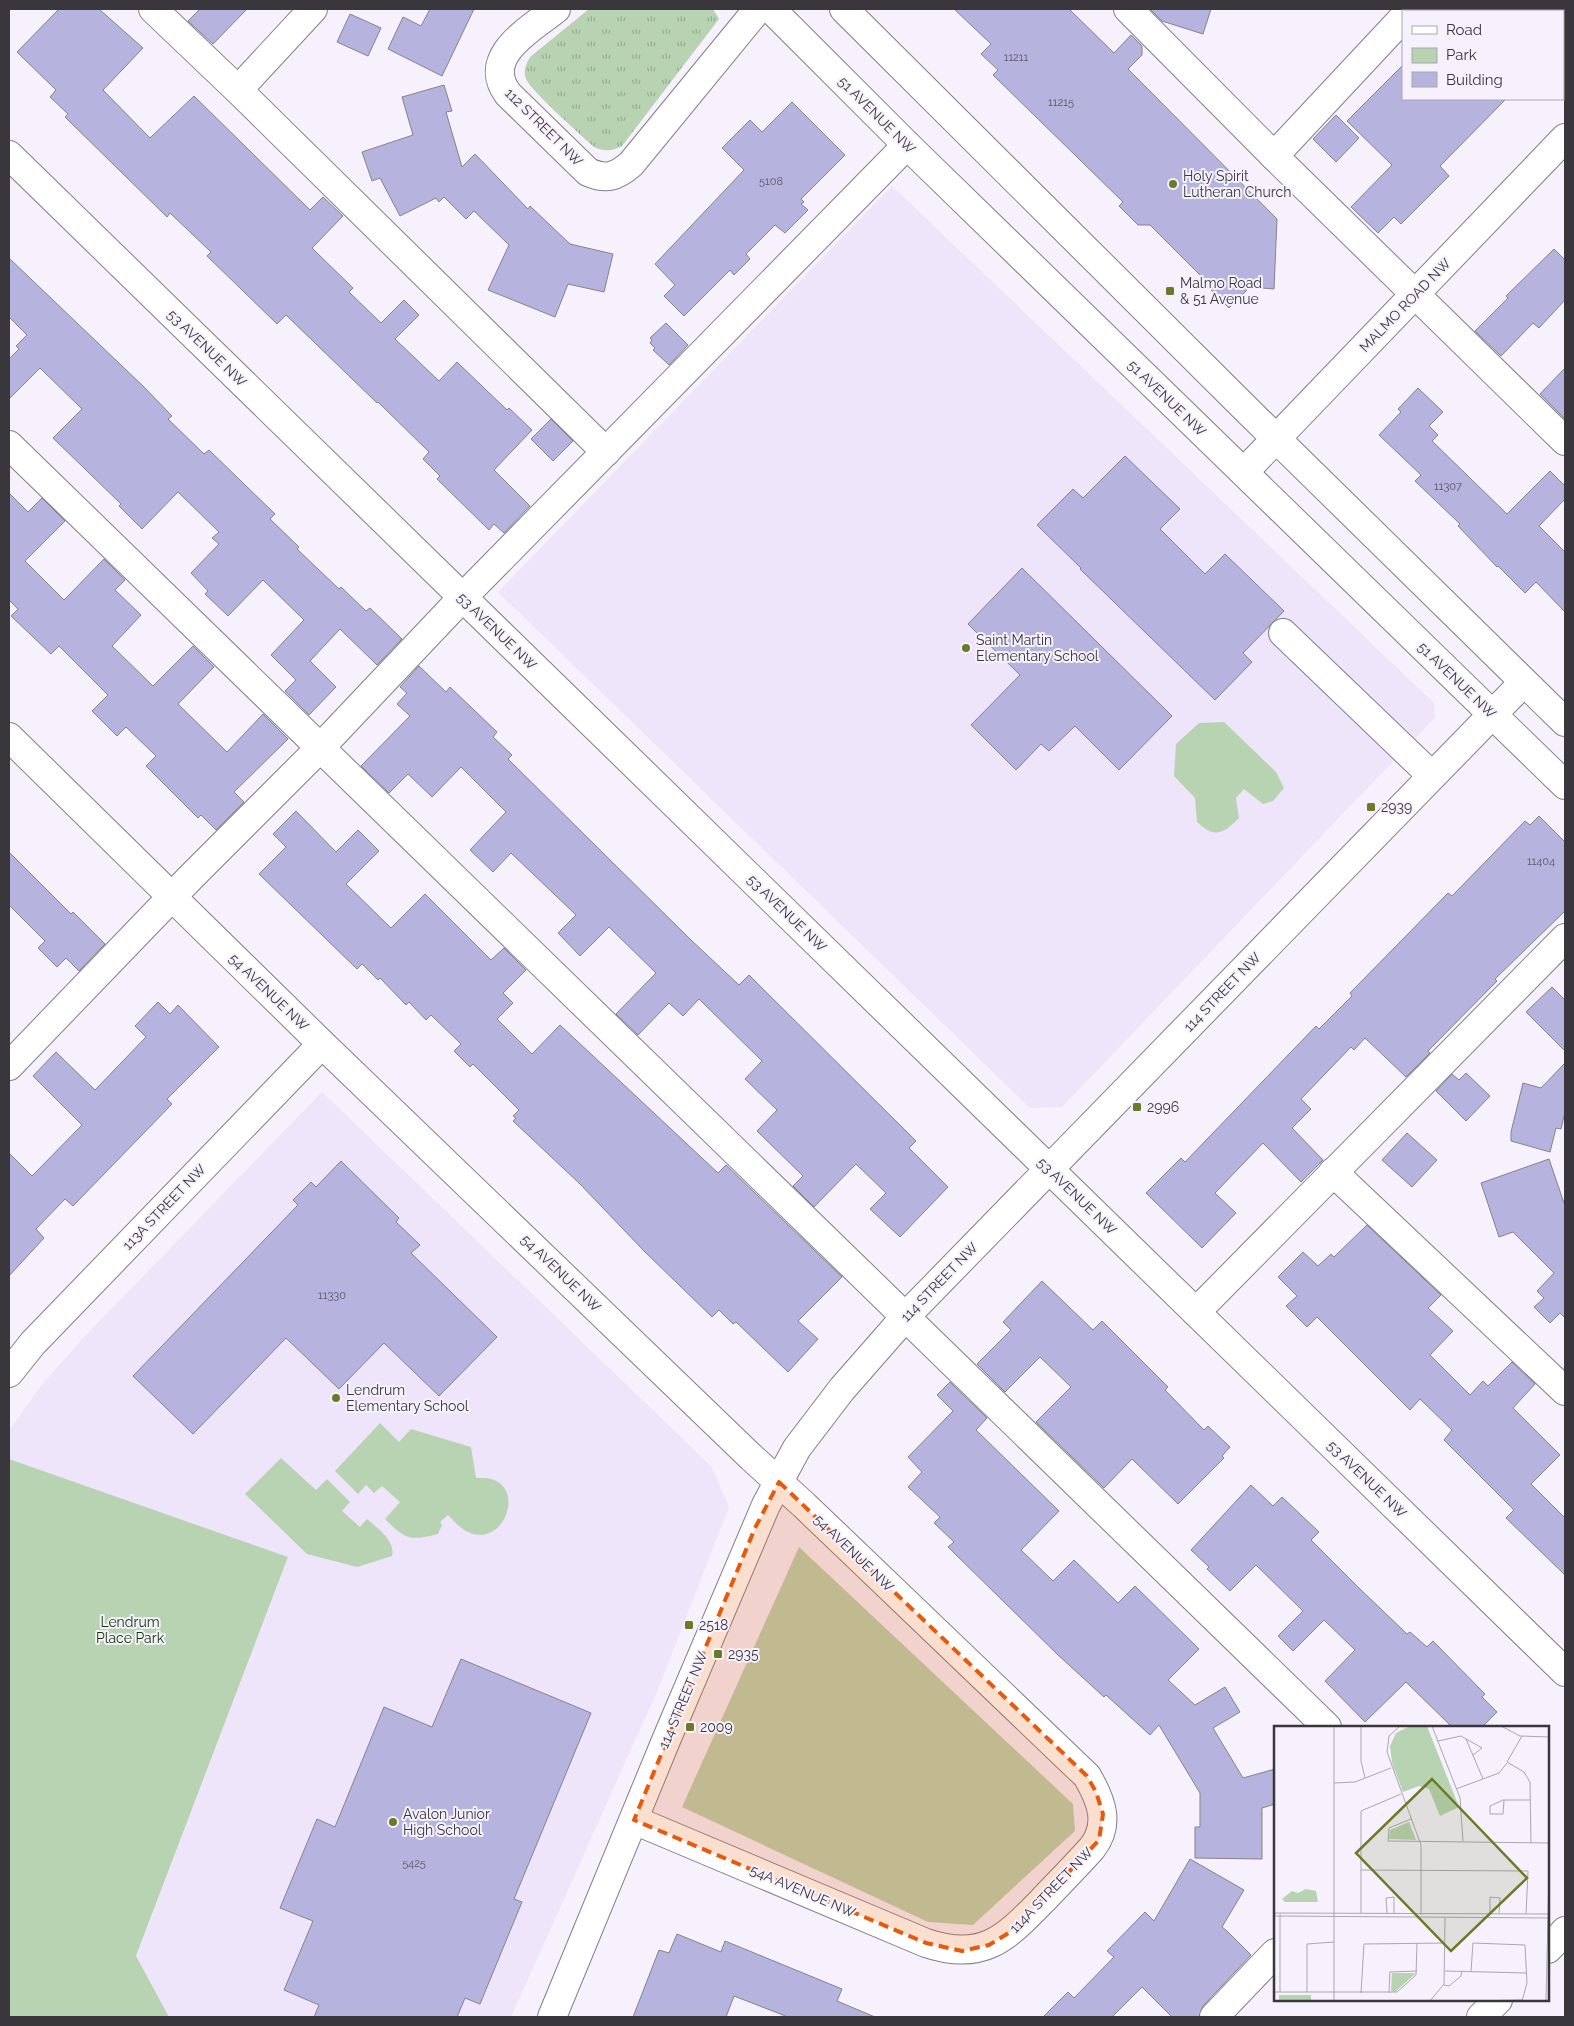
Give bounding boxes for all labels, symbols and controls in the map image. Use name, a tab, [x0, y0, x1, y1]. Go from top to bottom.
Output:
legend	[1402, 10, 1564, 100]
text: Road	[1446, 21, 1482, 39]
text: Park	[1446, 46, 1477, 64]
house number: 11211	[1004, 51, 1029, 64]
text: Building	[1446, 71, 1503, 89]
street label: 51 AVENUE NW	[835, 73, 919, 157]
street label: 112 STREET NW	[502, 85, 586, 169]
house number: 11215	[1048, 96, 1074, 109]
place label: Holy Spirit Lutheran Church	[1183, 168, 1291, 200]
house number: 5108	[759, 175, 783, 188]
marker: Holy Spirit Lutheran Church	[1167, 178, 1179, 190]
street label: MALMO ROAD NW	[1356, 255, 1454, 355]
place label: Malmo Road & 51 Avenue	[1180, 275, 1262, 307]
marker: Malmo Road & 51 Avenue	[1164, 285, 1176, 297]
street label: 53 AVENUE NW	[164, 306, 250, 390]
street label: 51 AVENUE NW	[1125, 357, 1210, 440]
house number: 11307	[1434, 480, 1462, 493]
street label: 53 AVENUE NW	[454, 589, 540, 673]
place label: Saint Martin Elementary School	[976, 632, 1099, 664]
street label: 51 AVENUE NW	[1415, 639, 1500, 722]
marker: Saint Martin Elementary School	[960, 642, 972, 654]
place label: 2939	[1381, 799, 1412, 815]
marker: 2939	[1365, 801, 1377, 813]
house number: 11404	[1527, 855, 1555, 868]
street label: 53 AVENUE NW	[744, 871, 830, 955]
street label: 114 STREET NW	[1180, 949, 1264, 1035]
street label: 54 AVENUE NW	[226, 950, 312, 1034]
place label: 2996	[1147, 1099, 1179, 1115]
marker: 2996	[1131, 1101, 1143, 1113]
street label: 53 AVENUE NW	[1034, 1154, 1120, 1238]
street label: 113A STREET NW	[119, 1161, 209, 1253]
street label: 54 AVENUE NW	[518, 1231, 604, 1315]
street label: 114 STREET NW	[897, 1239, 981, 1325]
house number: 11330	[318, 1289, 346, 1302]
place label: Lendrum Elementary School	[346, 1382, 469, 1414]
marker: Lendrum Elementary School	[330, 1392, 342, 1404]
street label: 53 AVENUE NW	[1324, 1437, 1410, 1521]
street label: 54 AVENUE NW	[811, 1511, 897, 1595]
park label: Lendrum Place Park	[96, 1614, 165, 1646]
place label: 2518	[699, 1617, 728, 1633]
marker: 2518	[683, 1619, 695, 1631]
place label: 2935	[728, 1646, 759, 1662]
marker: 2935	[712, 1648, 724, 1660]
street label: 114 STREET NW	[655, 1649, 711, 1751]
place label: 2009	[700, 1719, 733, 1735]
marker: 2009	[684, 1721, 696, 1733]
inset map	[1274, 1726, 1549, 2001]
place label: Avalon Junior High School	[403, 1806, 490, 1838]
marker: Avalon Junior High School	[387, 1816, 399, 1828]
street label: 114A STREET NW	[1006, 1844, 1096, 1936]
house number: 5425	[402, 1857, 426, 1870]
street label: 54A AVENUE NW	[748, 1862, 858, 1921]

